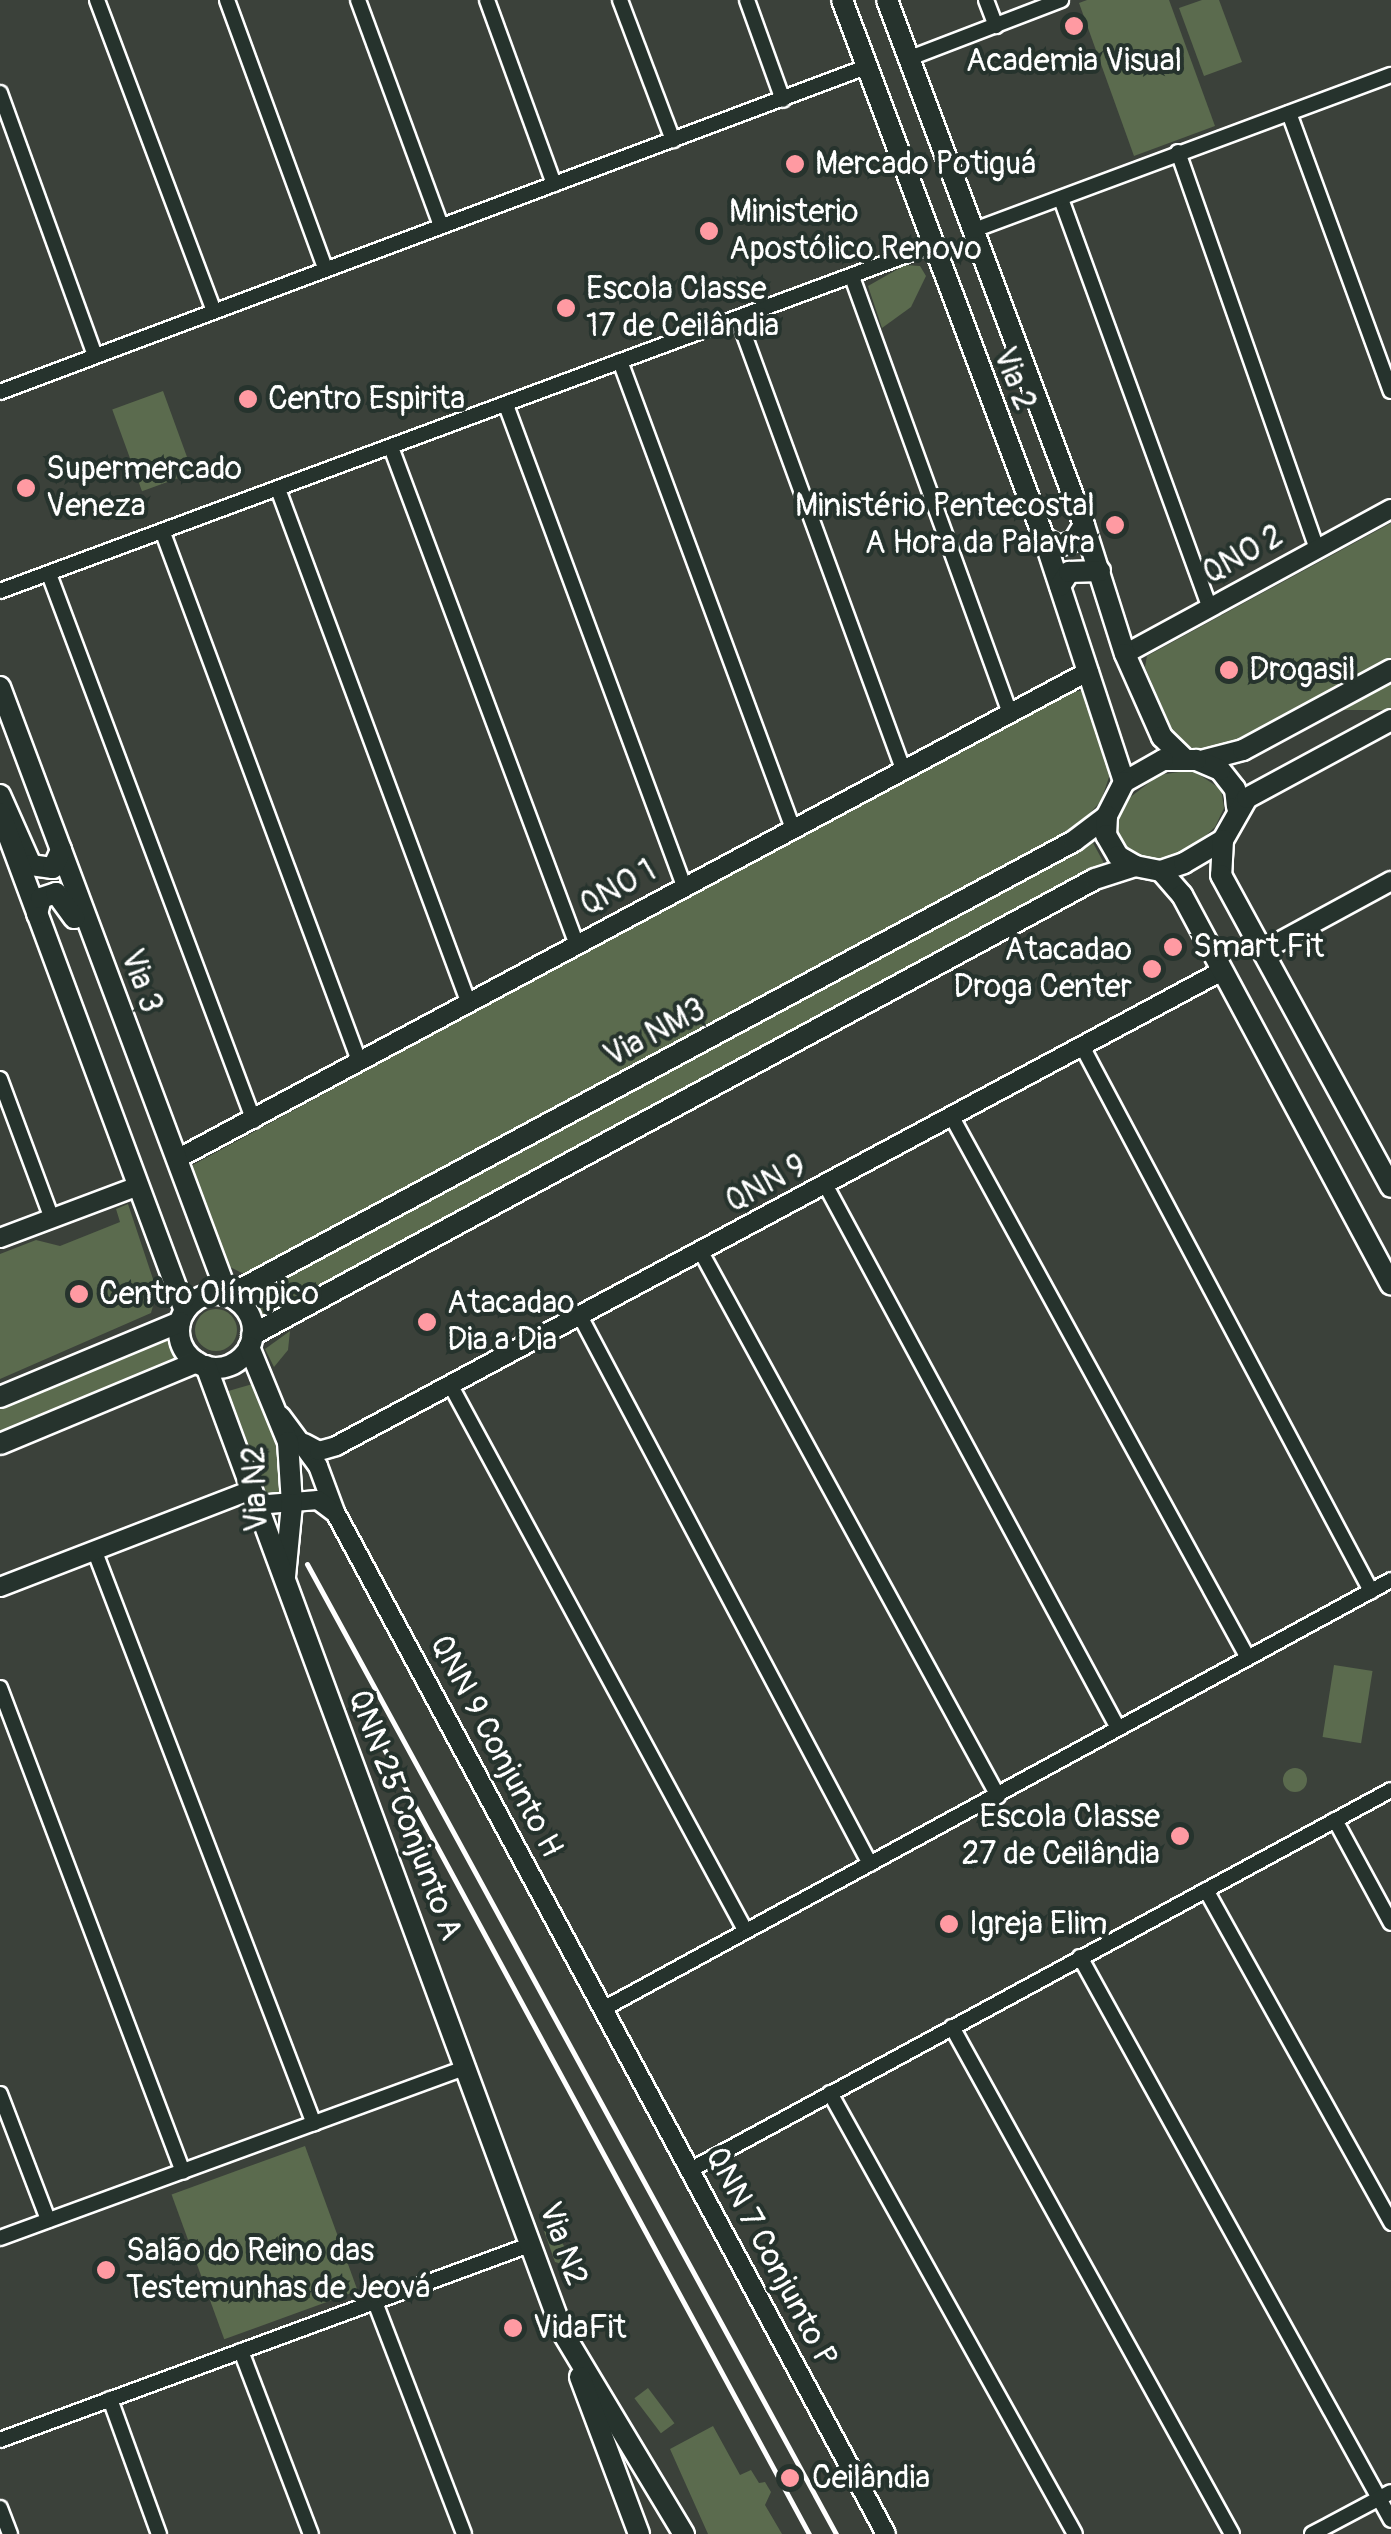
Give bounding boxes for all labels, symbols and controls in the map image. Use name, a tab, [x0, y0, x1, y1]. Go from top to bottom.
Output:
marker: Academia Visual	[1063, 15, 1085, 37]
place label: Academia Visual	[966, 42, 1182, 80]
place label: Mercado Potiguá	[815, 145, 1036, 183]
marker: Mercado Potiguá	[784, 153, 806, 175]
place label: Ministerio Apostólico Renovo	[729, 194, 982, 269]
marker: Ministerio Apostólico Renovo	[698, 220, 720, 242]
place label: Escola Classe 17 de Ceilândia	[586, 271, 779, 346]
marker: Escola Classe 17 de Ceilândia	[555, 297, 577, 319]
street label: Via 2	[985, 342, 1043, 416]
place label: Centro Espirita	[268, 380, 465, 418]
marker: Centro Espirita	[237, 388, 259, 410]
place label: Supermercado Veneza	[46, 451, 242, 526]
marker: Supermercado Veneza	[15, 477, 37, 499]
place label: Ministério Pentecostal A Hora da Palavra	[795, 488, 1095, 563]
marker: Ministério Pentecostal A Hora da Palavra	[1104, 514, 1126, 536]
street label: QNO 2	[1196, 517, 1290, 593]
place label: Drogasil	[1249, 651, 1356, 689]
marker: Drogasil	[1218, 659, 1240, 681]
street label: QNO 1	[573, 852, 663, 924]
place label: Smart Fit	[1193, 928, 1324, 966]
place label: Atacadao Droga Center	[953, 932, 1132, 1007]
marker: Smart Fit	[1162, 936, 1184, 958]
street label: Via 3	[112, 944, 170, 1018]
marker: Atacadao Droga Center	[1141, 958, 1163, 980]
street label: Via NM3	[598, 990, 712, 1076]
street label: QNN 9	[719, 1147, 813, 1221]
place label: Centro Olímpico	[99, 1275, 319, 1313]
marker: Centro Olímpico	[68, 1283, 90, 1305]
place label: Atacadao Dia a Dia	[447, 1285, 574, 1360]
marker: Atacadao Dia a Dia	[416, 1311, 438, 1333]
street label: Via N2	[235, 1445, 277, 1533]
street label: QNN 9 Conjunto H	[421, 1628, 571, 1864]
street label: QNN 25 Conjunto A	[340, 1684, 470, 1946]
place label: Escola Classe 27 de Ceilândia	[961, 1799, 1160, 1874]
marker: Escola Classe 27 de Ceilândia	[1169, 1825, 1191, 1847]
place label: Igreja Elim	[969, 1905, 1107, 1943]
marker: Igreja Elim	[938, 1913, 960, 1935]
street label: QNN 7 Conjunto P	[697, 2140, 845, 2374]
street label: Via N2	[530, 2197, 596, 2291]
place label: Salão do Reino das Testemunhas de Jeová	[126, 2233, 430, 2308]
marker: Salão do Reino das Testemunhas de Jeová	[95, 2259, 117, 2281]
place label: VidaFit	[533, 2309, 626, 2347]
marker: VidaFit	[502, 2317, 524, 2339]
place label: Ceilândia	[812, 2459, 930, 2497]
marker: Ceilândia	[777, 2465, 803, 2491]

